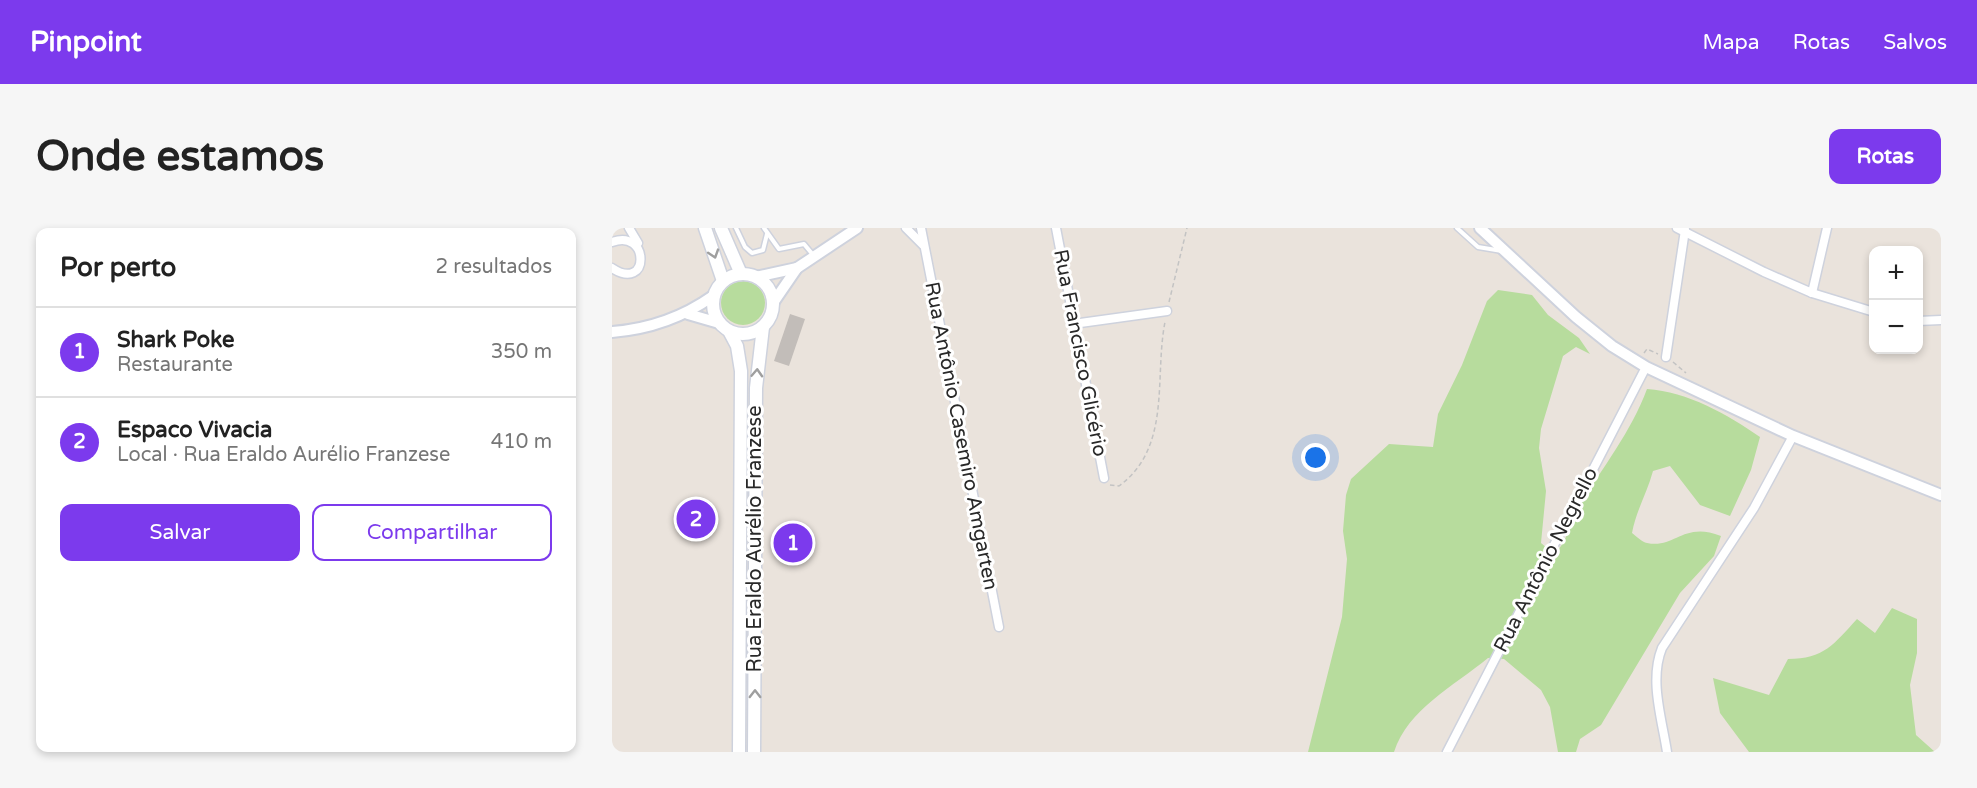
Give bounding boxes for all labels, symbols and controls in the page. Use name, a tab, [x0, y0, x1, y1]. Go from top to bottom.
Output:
text: Pinpoint	[30, 25, 142, 59]
text: Mapa	[1702, 30, 1760, 55]
text: Rotas	[1793, 30, 1850, 55]
text: Salvos	[1883, 30, 1947, 55]
button: Rotas	[1829, 129, 1941, 184]
text: Onde estamos	[36, 131, 324, 182]
map controls	[1869, 246, 1923, 354]
button: +	[1869, 246, 1923, 300]
street label: Rua Francisco Glicério	[1048, 247, 1112, 459]
one-way arrow	[707, 248, 719, 259]
text: Por perto	[60, 252, 176, 283]
text: 2 resultados	[436, 255, 552, 279]
street label: Rua Antônio Casemiro Amgarten	[919, 280, 1003, 592]
button: −	[1869, 300, 1923, 354]
text: Shark Poke	[117, 327, 234, 353]
text: 1	[73, 340, 86, 364]
text: 350 m	[491, 340, 552, 364]
text: Restaurante	[117, 353, 233, 377]
one-way arrow	[750, 368, 763, 377]
street label: Rua Eraldo Aurélio Franzese	[743, 405, 767, 673]
text: Espaco Vivacia	[117, 417, 272, 443]
text: 2	[73, 430, 86, 454]
text: 410 m	[491, 430, 552, 454]
text: Local · Rua Eraldo Aurélio Franzese	[117, 443, 450, 467]
your location	[1301, 443, 1330, 472]
street label: Rua Antônio Negrello	[1489, 464, 1603, 656]
pin: 2	[676, 496, 716, 542]
button: Salvar	[60, 504, 300, 561]
button: Compartilhar	[312, 504, 552, 561]
pin: 1	[774, 520, 813, 566]
one-way arrow	[749, 689, 761, 698]

